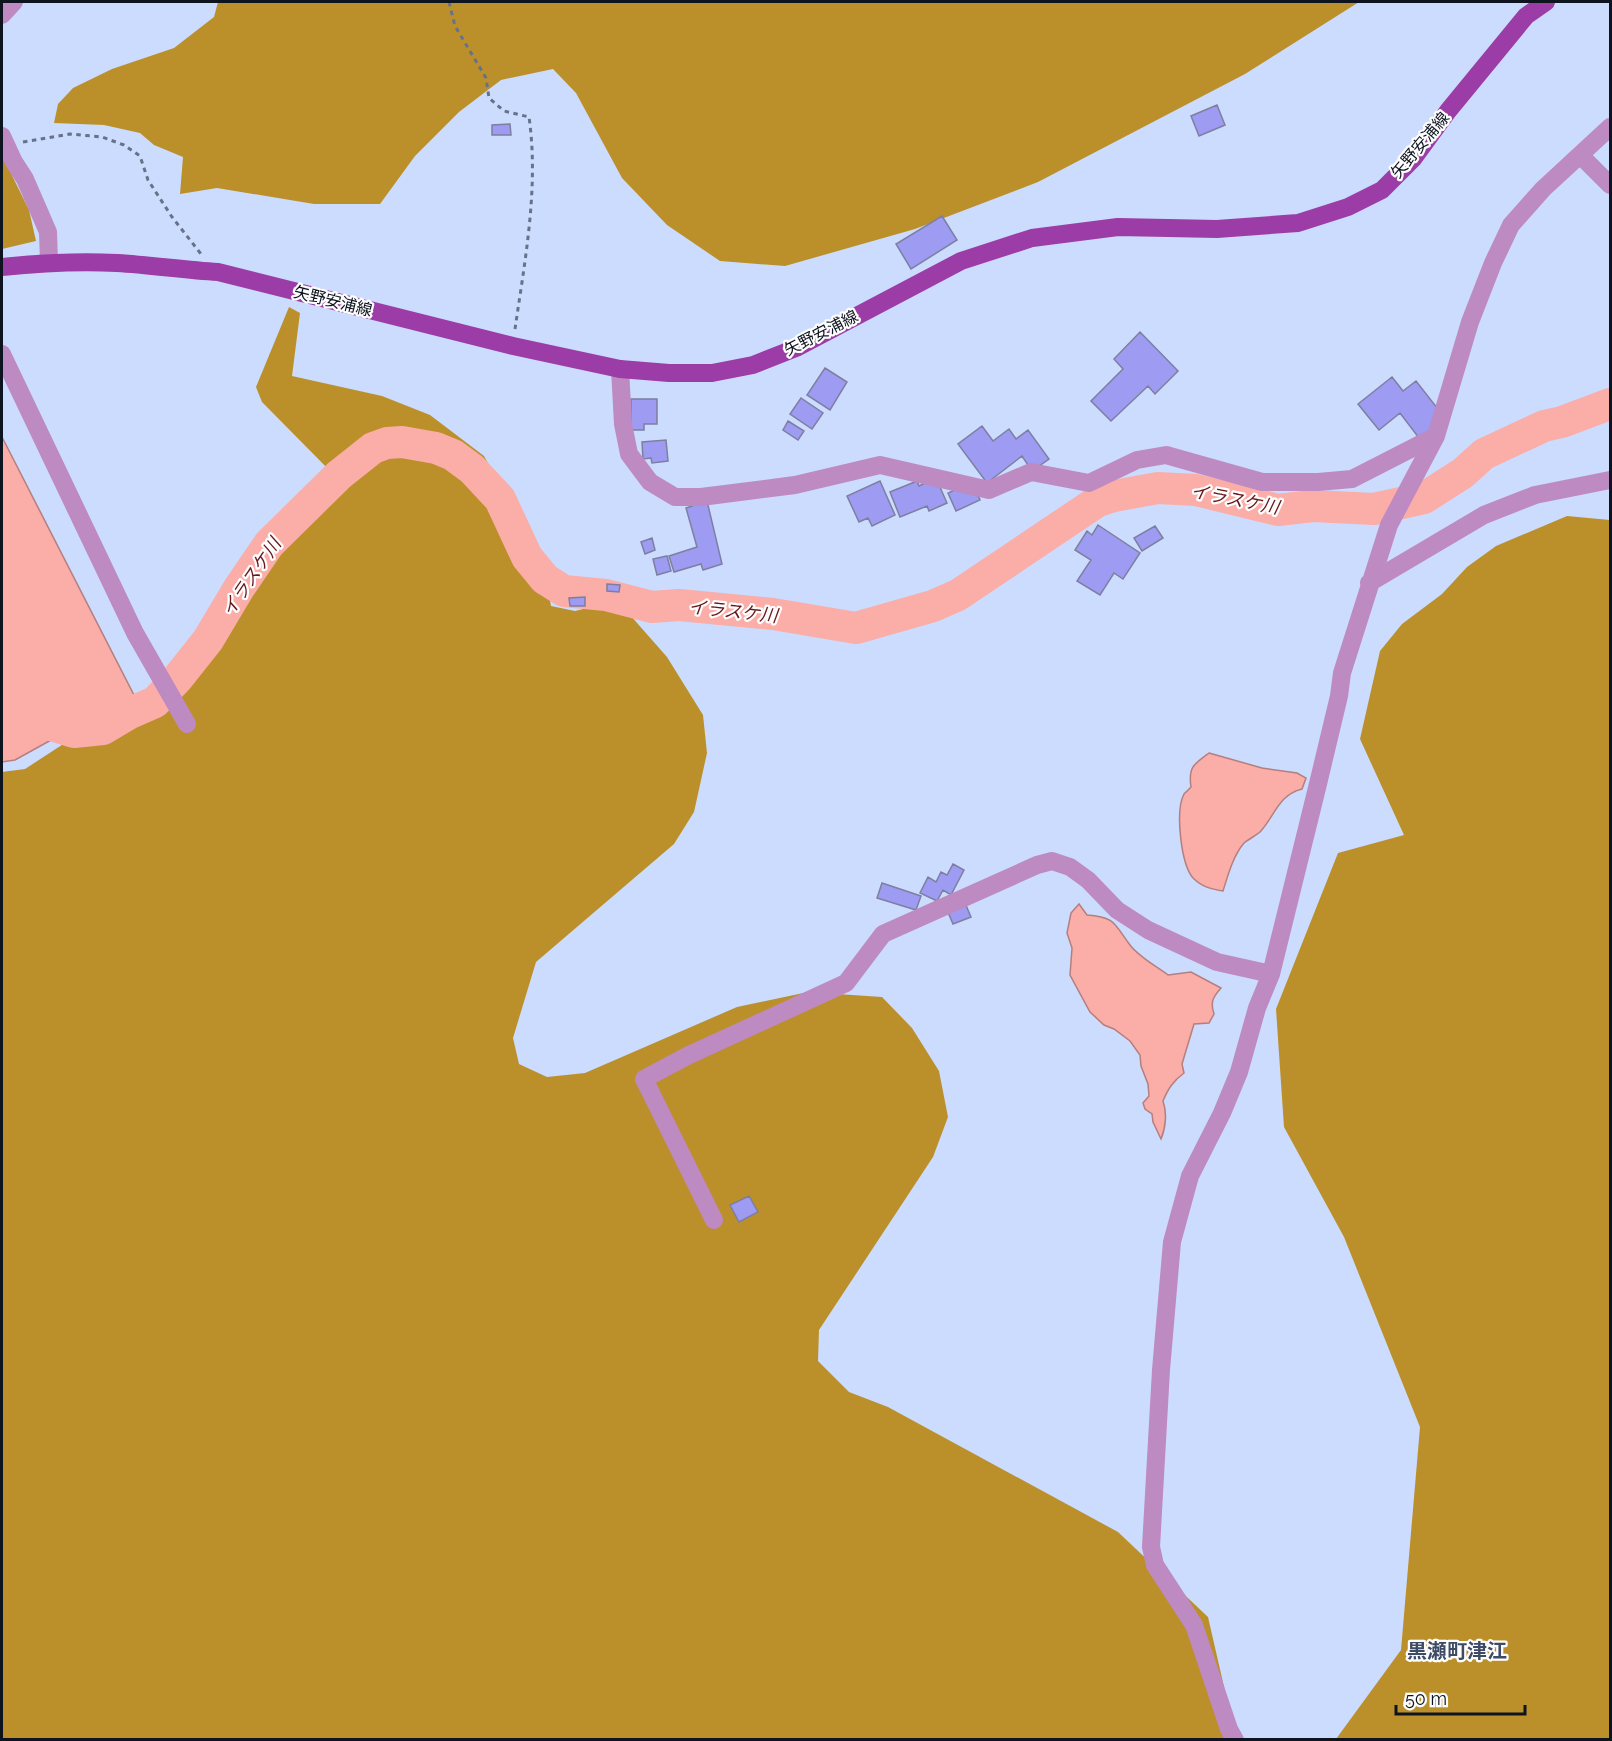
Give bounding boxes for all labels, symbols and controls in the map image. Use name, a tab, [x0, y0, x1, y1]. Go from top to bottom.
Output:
street label: 矢野安浦線	[1387, 108, 1453, 182]
street label: 矢野安浦線	[292, 282, 374, 320]
street label: 矢野安浦線	[781, 306, 861, 360]
water label: イラスケ川	[1189, 480, 1283, 518]
water label: イラスケ川	[217, 532, 286, 620]
water label: イラスケ川	[687, 596, 781, 626]
district label: 黒瀬町津江	[1407, 1639, 1507, 1663]
scale bar	[1396, 1678, 1525, 1716]
text: 50 m	[1405, 1688, 1447, 1709]

